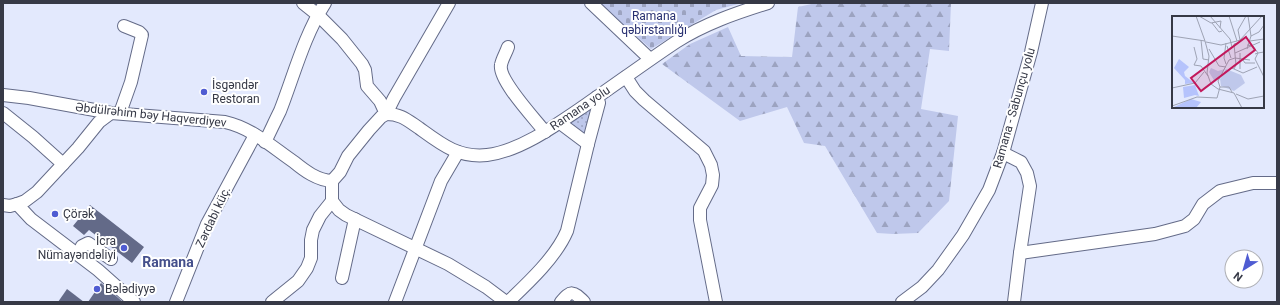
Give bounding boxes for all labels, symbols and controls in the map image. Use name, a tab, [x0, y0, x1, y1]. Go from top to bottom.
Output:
park label: Ramana qəbirstanlığı	[621, 9, 687, 37]
inset map	[1172, 16, 1264, 108]
street label: Ramana - Sabunçu yolu	[990, 46, 1038, 170]
place label: İsgəndər Restoran	[212, 77, 260, 106]
street label: Ramana yolu	[547, 83, 613, 133]
marker: İsgəndər Restoran	[199, 87, 209, 97]
street label: Əbdülrəhim bəy Haqverdiyev	[75, 100, 227, 130]
street label: Zərdabi küç.	[193, 184, 233, 250]
place label: Çörək	[63, 207, 95, 221]
marker: Çörək	[50, 209, 60, 219]
place label: İcra Nümayəndəliyi	[38, 233, 116, 262]
marker: İcra Nümayəndəliyi	[119, 243, 129, 253]
north arrow	[1224, 249, 1264, 289]
district label: Ramana	[142, 254, 194, 270]
text: N	[1231, 269, 1245, 284]
place label: Bələdiyyə	[105, 282, 155, 296]
marker: Bələdiyyə	[92, 284, 102, 294]

